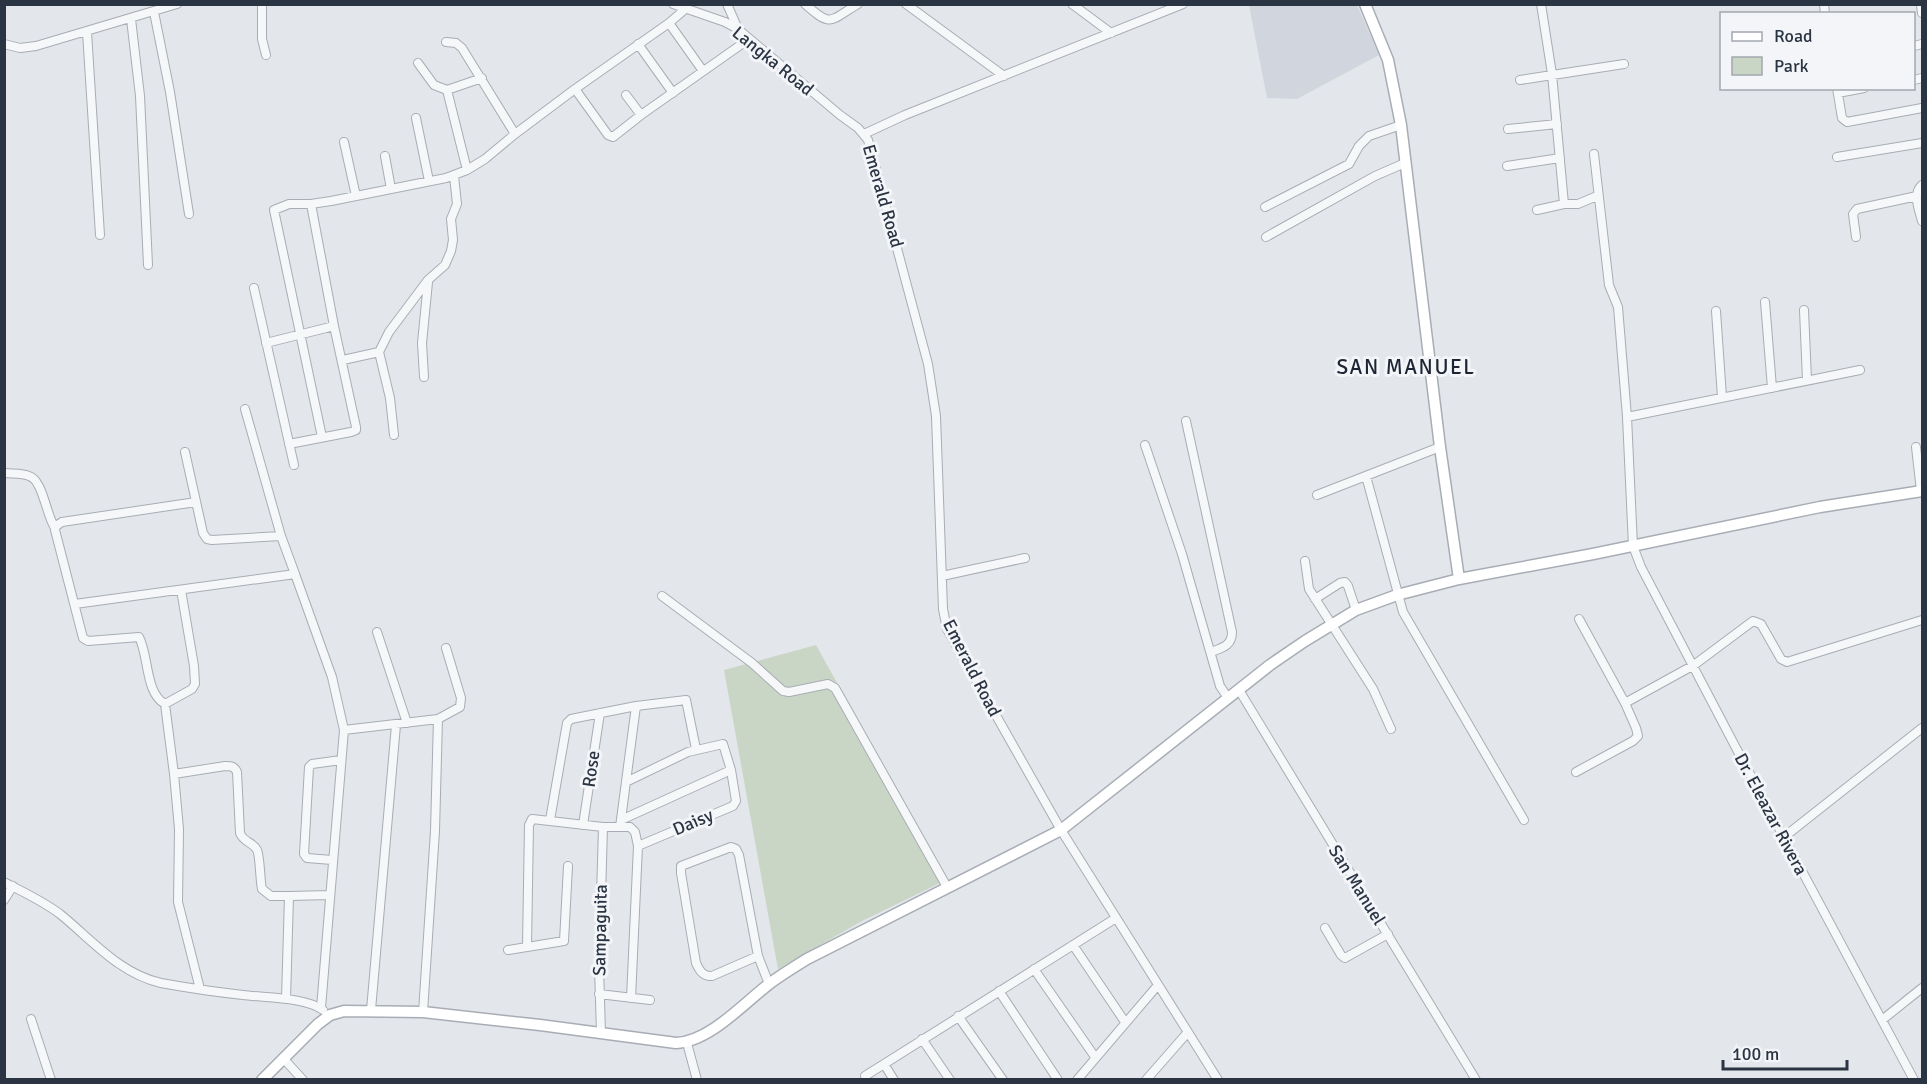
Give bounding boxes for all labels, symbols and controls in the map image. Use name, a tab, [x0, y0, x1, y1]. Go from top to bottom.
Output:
legend	[1720, 12, 1915, 90]
street label: Langka Road	[728, 22, 818, 100]
text: Road	[1774, 25, 1813, 47]
text: Park	[1774, 55, 1809, 77]
street label: Emerald Road	[858, 142, 908, 250]
district label: SAN MANUEL	[1336, 354, 1476, 380]
street label: Emerald Road	[938, 616, 1006, 720]
street label: Rose	[578, 749, 604, 789]
street label: Dr. Eleazar Rivera	[1730, 749, 1812, 879]
street label: Daisy	[669, 803, 717, 840]
street label: San Manuel	[1324, 841, 1390, 929]
street label: Sampaguita	[588, 884, 612, 976]
scale bar	[1723, 1033, 1848, 1071]
text: 100 m	[1732, 1043, 1779, 1065]

